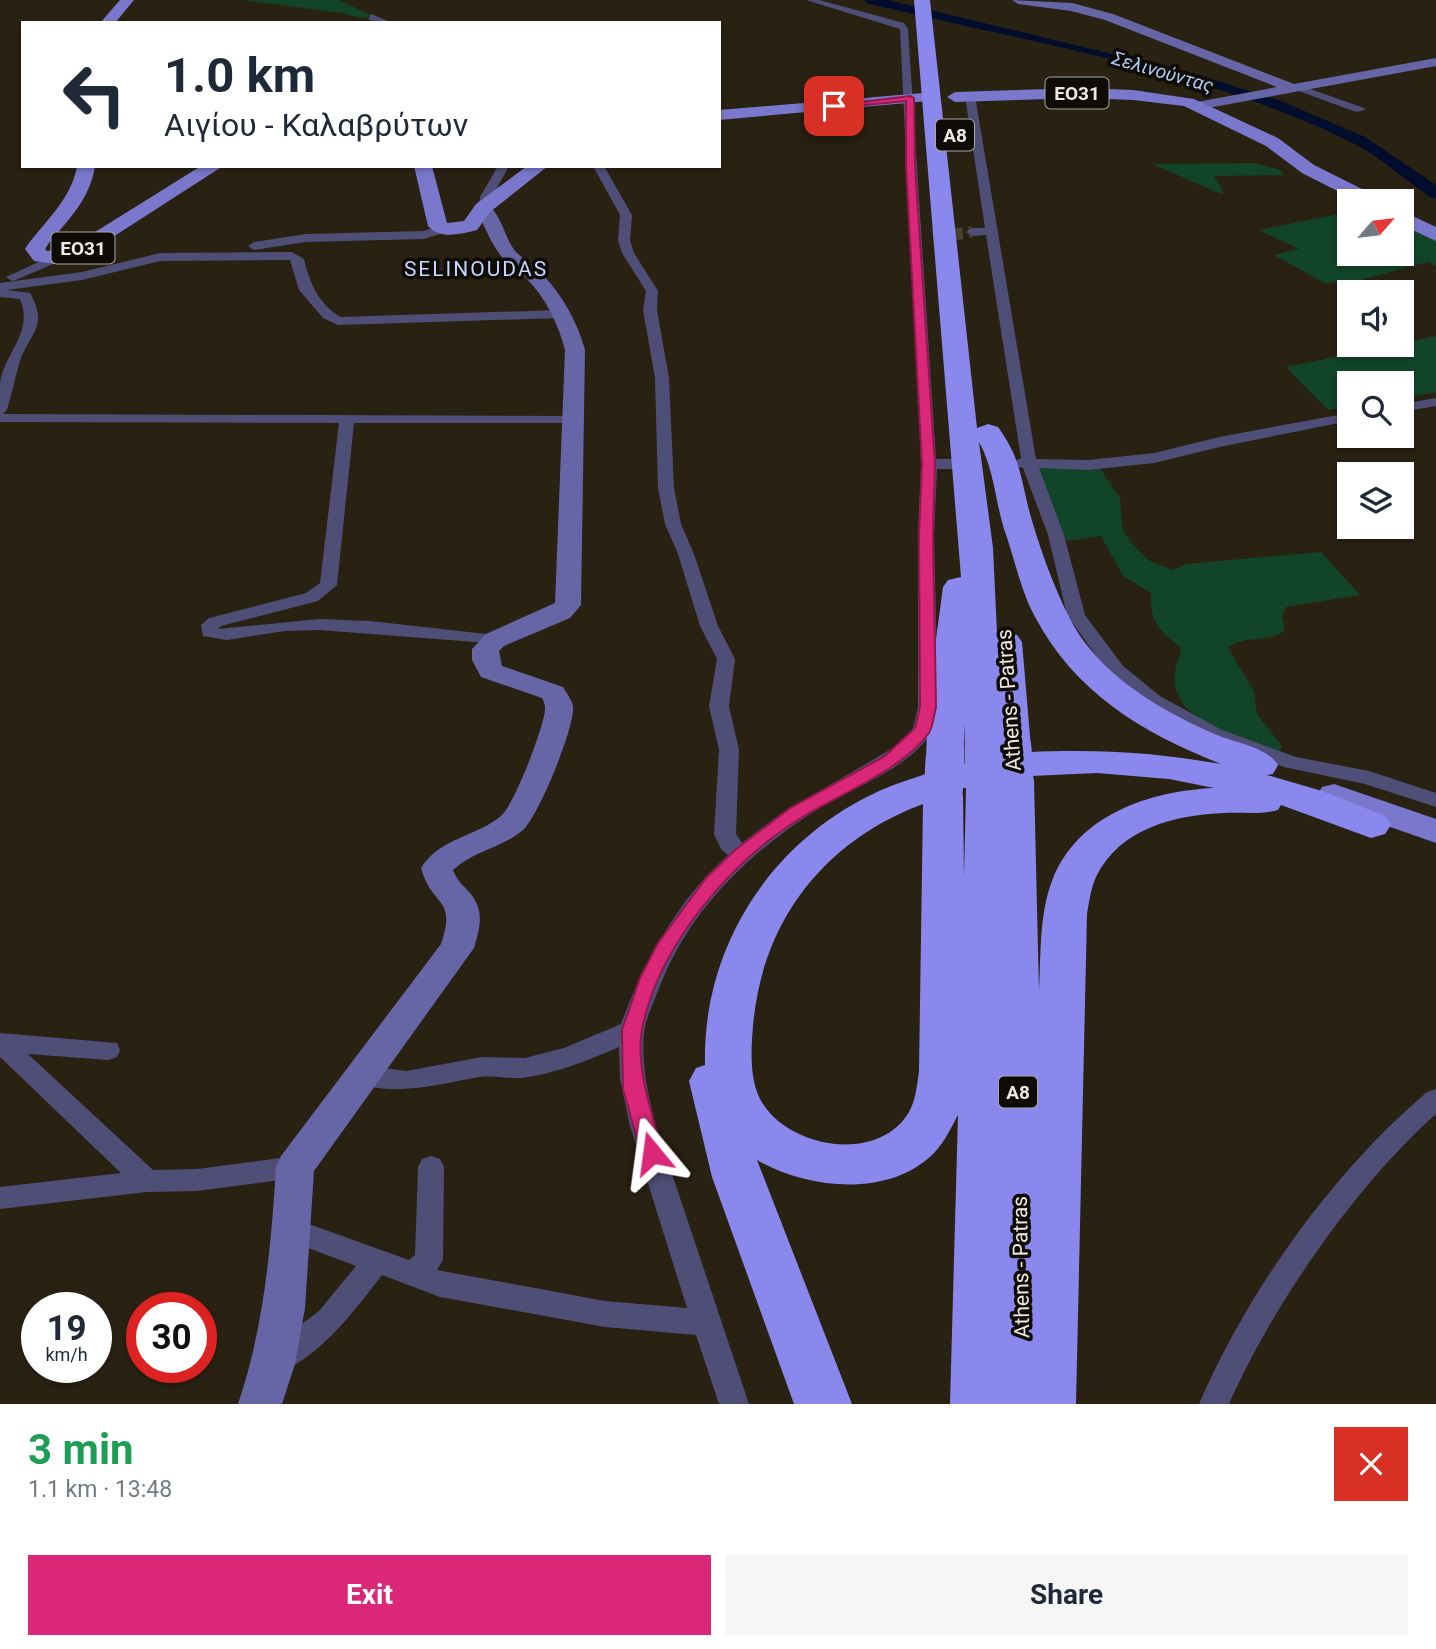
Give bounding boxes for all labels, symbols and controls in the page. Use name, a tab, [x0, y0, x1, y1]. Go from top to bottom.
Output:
water label: Σελινούντας	[1109, 46, 1216, 97]
text: 1.0 km	[164, 47, 315, 104]
icon: left	[49, 49, 140, 140]
pin	[804, 76, 864, 136]
road number: ΕΟ31	[1046, 78, 1108, 108]
icon: arrive	[815, 87, 853, 125]
text: Αιγίου - Καλαβρύτων	[164, 106, 468, 144]
road number: Α8	[936, 119, 974, 150]
north arrow	[1337, 189, 1414, 266]
map controls	[1337, 189, 1414, 539]
road number: ΕΟ31	[52, 232, 114, 264]
district label: SELINOUDAS	[404, 257, 548, 281]
button: sound	[1337, 280, 1414, 357]
button: search	[1337, 371, 1414, 448]
button: layers	[1337, 462, 1414, 539]
street label: Athens - Patras	[992, 628, 1026, 772]
road number: Α8	[999, 1076, 1037, 1108]
position arrow	[615, 1116, 689, 1190]
street label: Athens - Patras	[1008, 1196, 1034, 1338]
speed limit sign: 30	[126, 1292, 217, 1383]
text: 19	[46, 1308, 87, 1349]
text: km/h	[45, 1344, 88, 1365]
text: 3 min	[28, 1425, 134, 1474]
button: close	[1334, 1427, 1408, 1501]
text: 1.1 km · 13:48	[28, 1476, 172, 1503]
button: Exit	[28, 1555, 711, 1635]
button: Share	[725, 1555, 1408, 1635]

